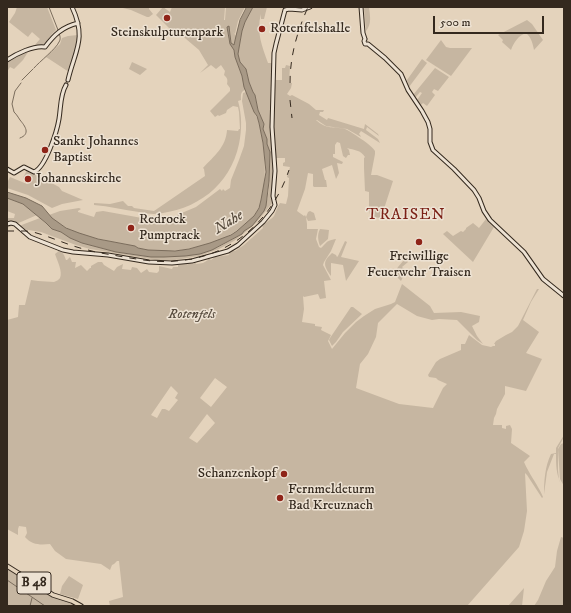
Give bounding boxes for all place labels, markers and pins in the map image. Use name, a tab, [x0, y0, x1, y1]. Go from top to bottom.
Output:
marker: Steinskulpturenpark	[162, 13, 172, 23]
place label: Rotenfelshalle	[270, 21, 350, 37]
marker: Rotenfelshalle	[257, 24, 267, 34]
place label: Steinskulpturenpark	[111, 25, 223, 41]
place label: Sankt Johannes Baptist	[53, 134, 138, 166]
marker: Sankt Johannes Baptist	[40, 145, 50, 155]
place label: Johanneskirche	[36, 171, 121, 187]
marker: Johanneskirche	[23, 174, 33, 184]
place label: Redrock Pumptrack	[139, 212, 200, 244]
marker: Redrock Pumptrack	[126, 223, 136, 233]
marker: Freiwillige Feuerwehr Traisen	[414, 237, 424, 247]
place label: Freiwillige Feuerwehr Traisen	[367, 249, 471, 282]
place label: Schanzenkopf	[198, 466, 276, 482]
marker: Schanzenkopf	[279, 469, 289, 479]
place label: Fernmeldeturm Bad Kreuznach	[288, 482, 375, 514]
marker: Fernmeldeturm Bad Kreuznach	[275, 493, 285, 503]

